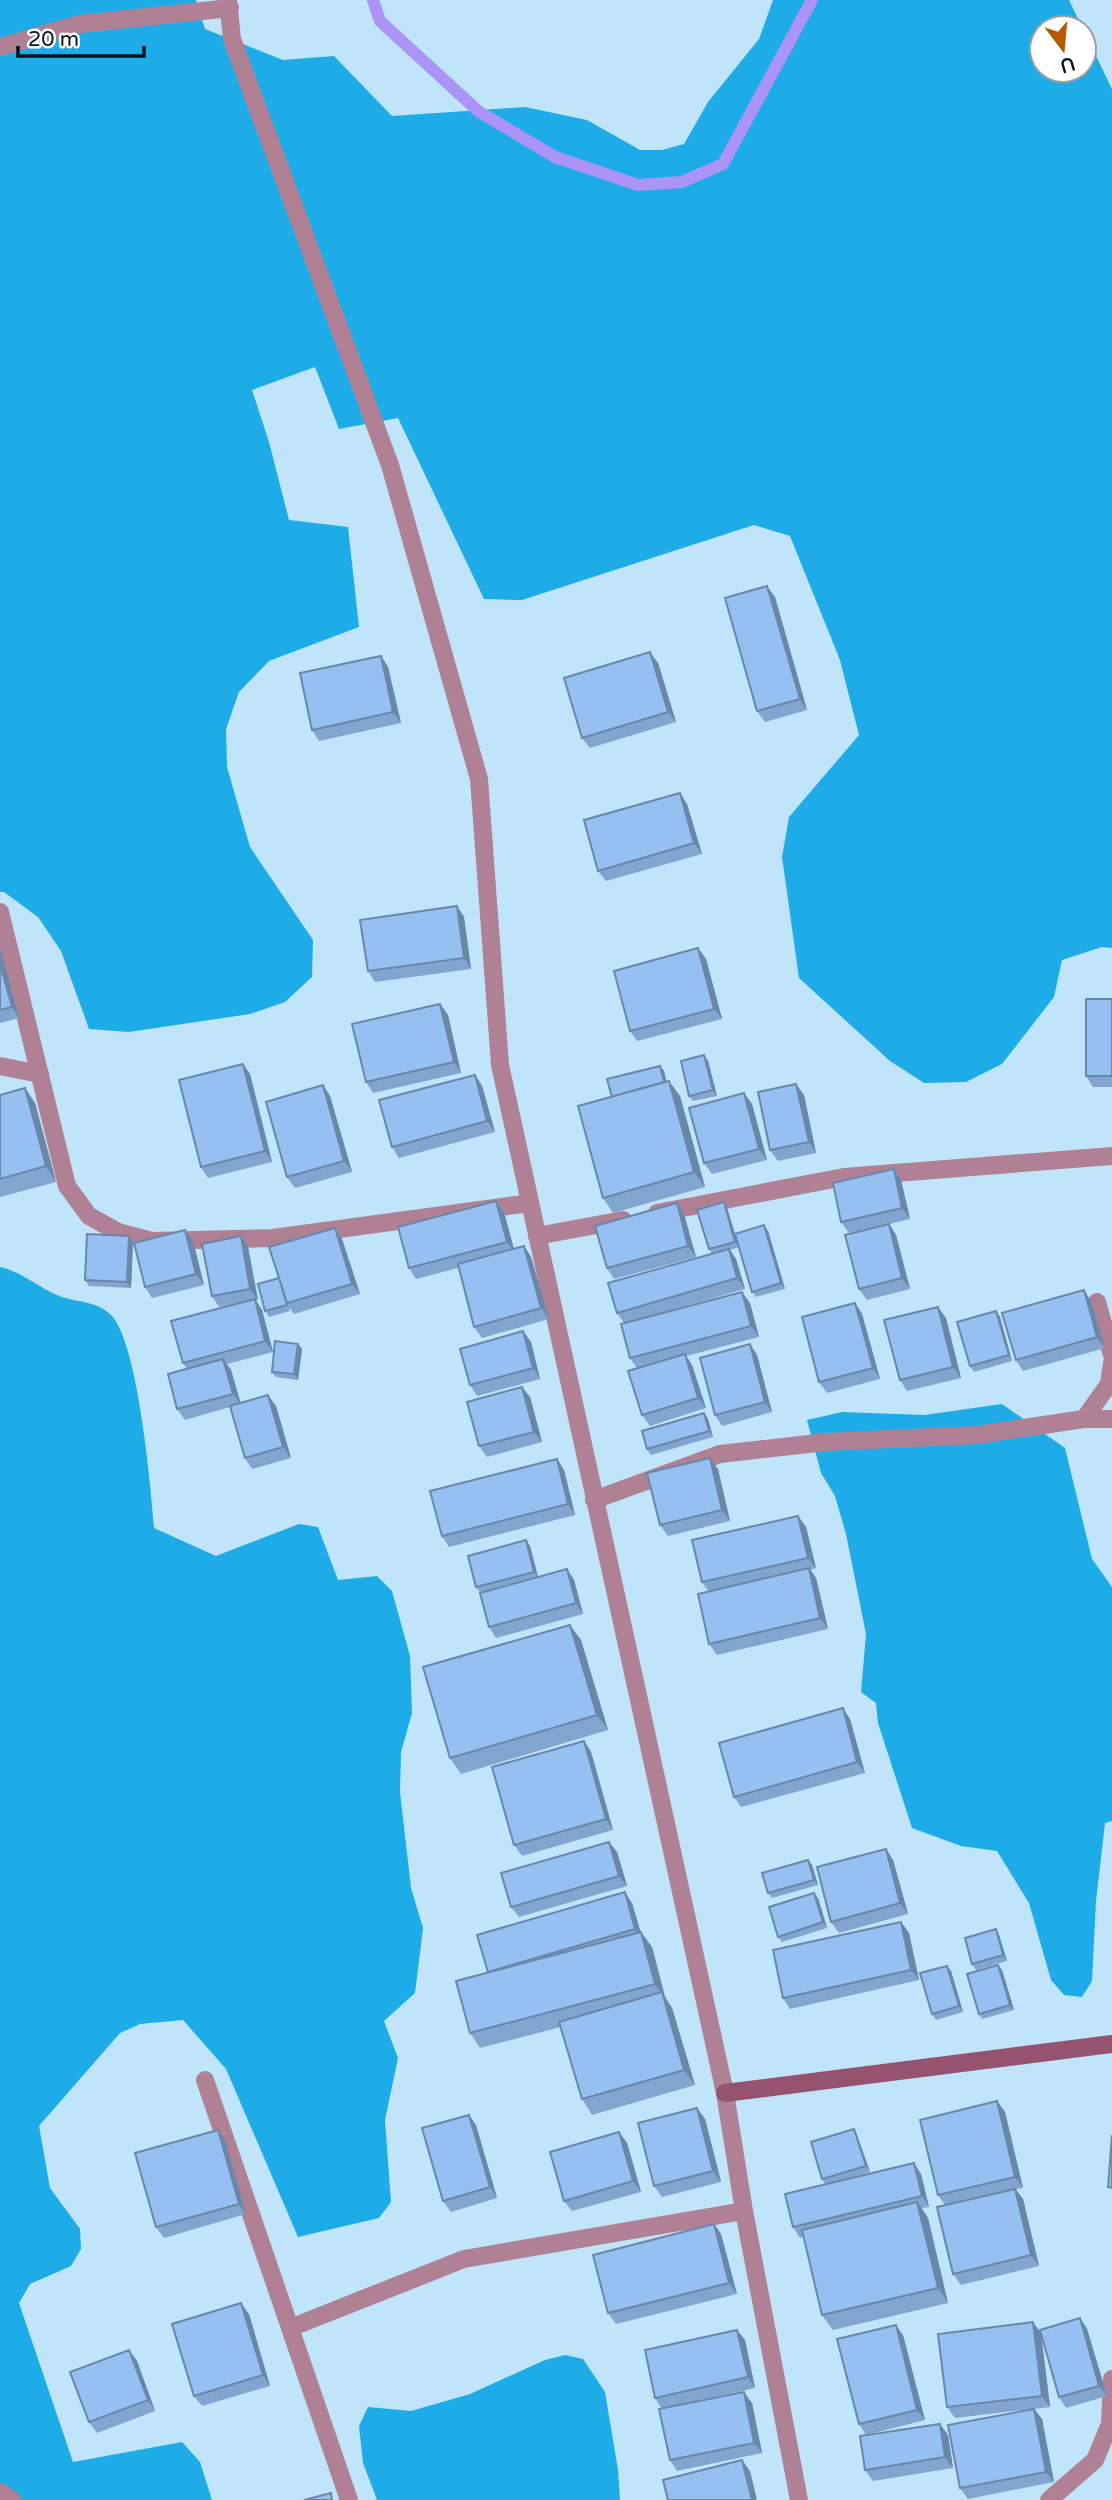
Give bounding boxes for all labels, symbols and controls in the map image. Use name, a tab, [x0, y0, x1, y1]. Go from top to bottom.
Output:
scale bar	[18, 14, 144, 58]
north arrow	[1028, 14, 1098, 84]
text: 20 m	[28, 27, 79, 52]
text: U	[1057, 52, 1077, 77]

